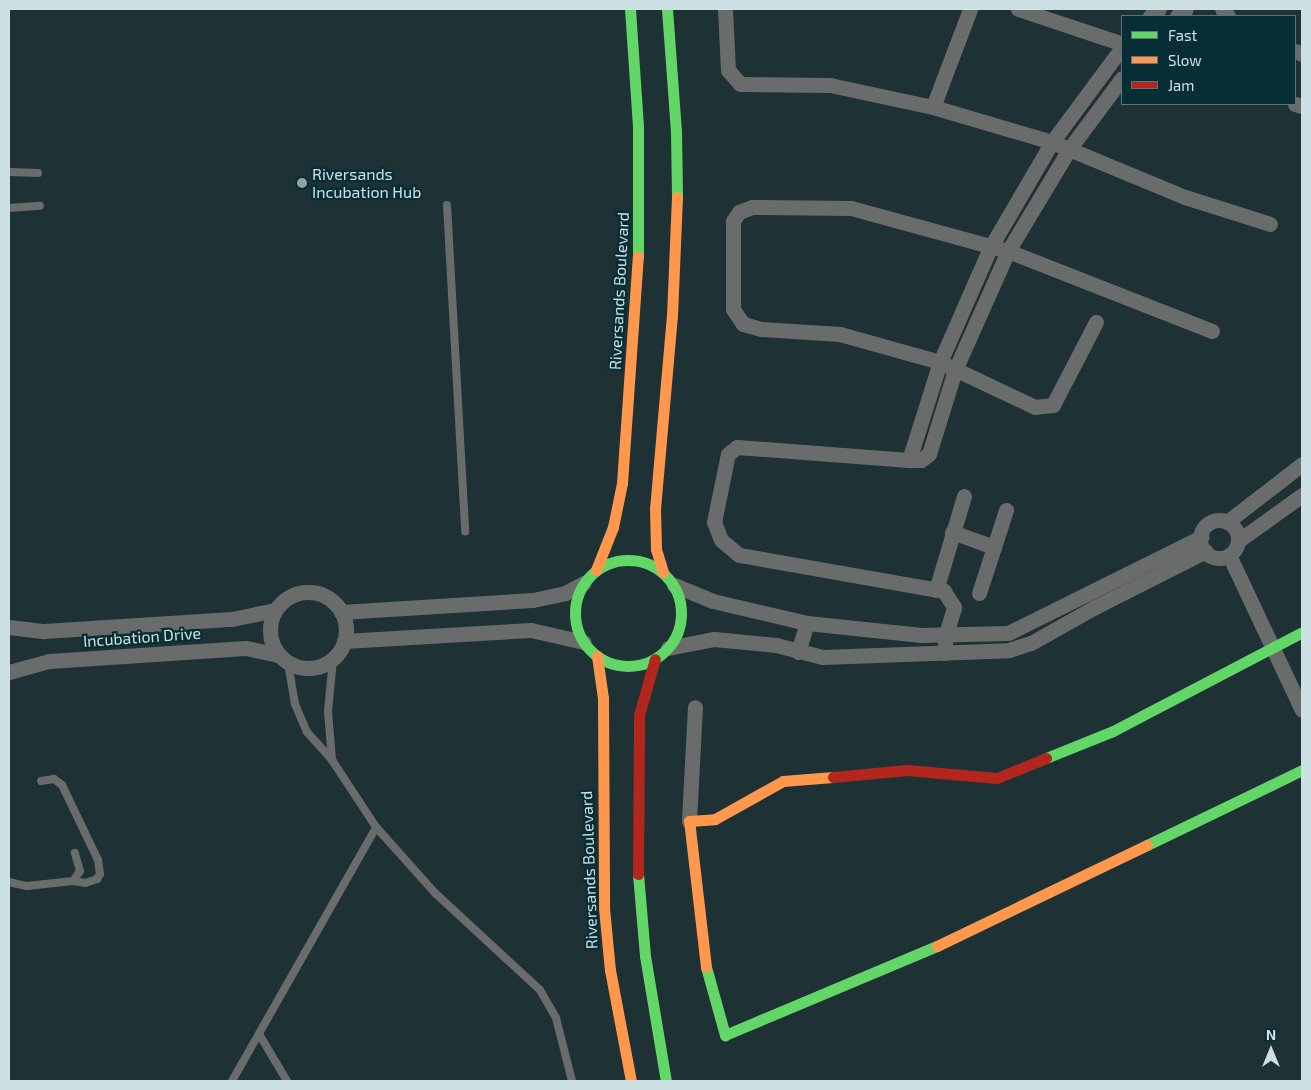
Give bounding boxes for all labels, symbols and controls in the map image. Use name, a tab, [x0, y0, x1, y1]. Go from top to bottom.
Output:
legend	[1121, 15, 1296, 105]
text: Fast	[1168, 26, 1197, 44]
text: Slow	[1168, 51, 1202, 69]
text: Jam	[1168, 76, 1194, 94]
place label: Riversands Incubation Hub	[312, 164, 421, 202]
marker: Riversands Incubation Hub	[296, 177, 308, 189]
street label: Riversands Boulevard	[605, 211, 633, 371]
street label: Incubation Drive	[82, 623, 202, 651]
street label: Riversands Boulevard	[577, 791, 601, 949]
north arrow	[1246, 1025, 1296, 1075]
text: N	[1266, 1026, 1276, 1043]

